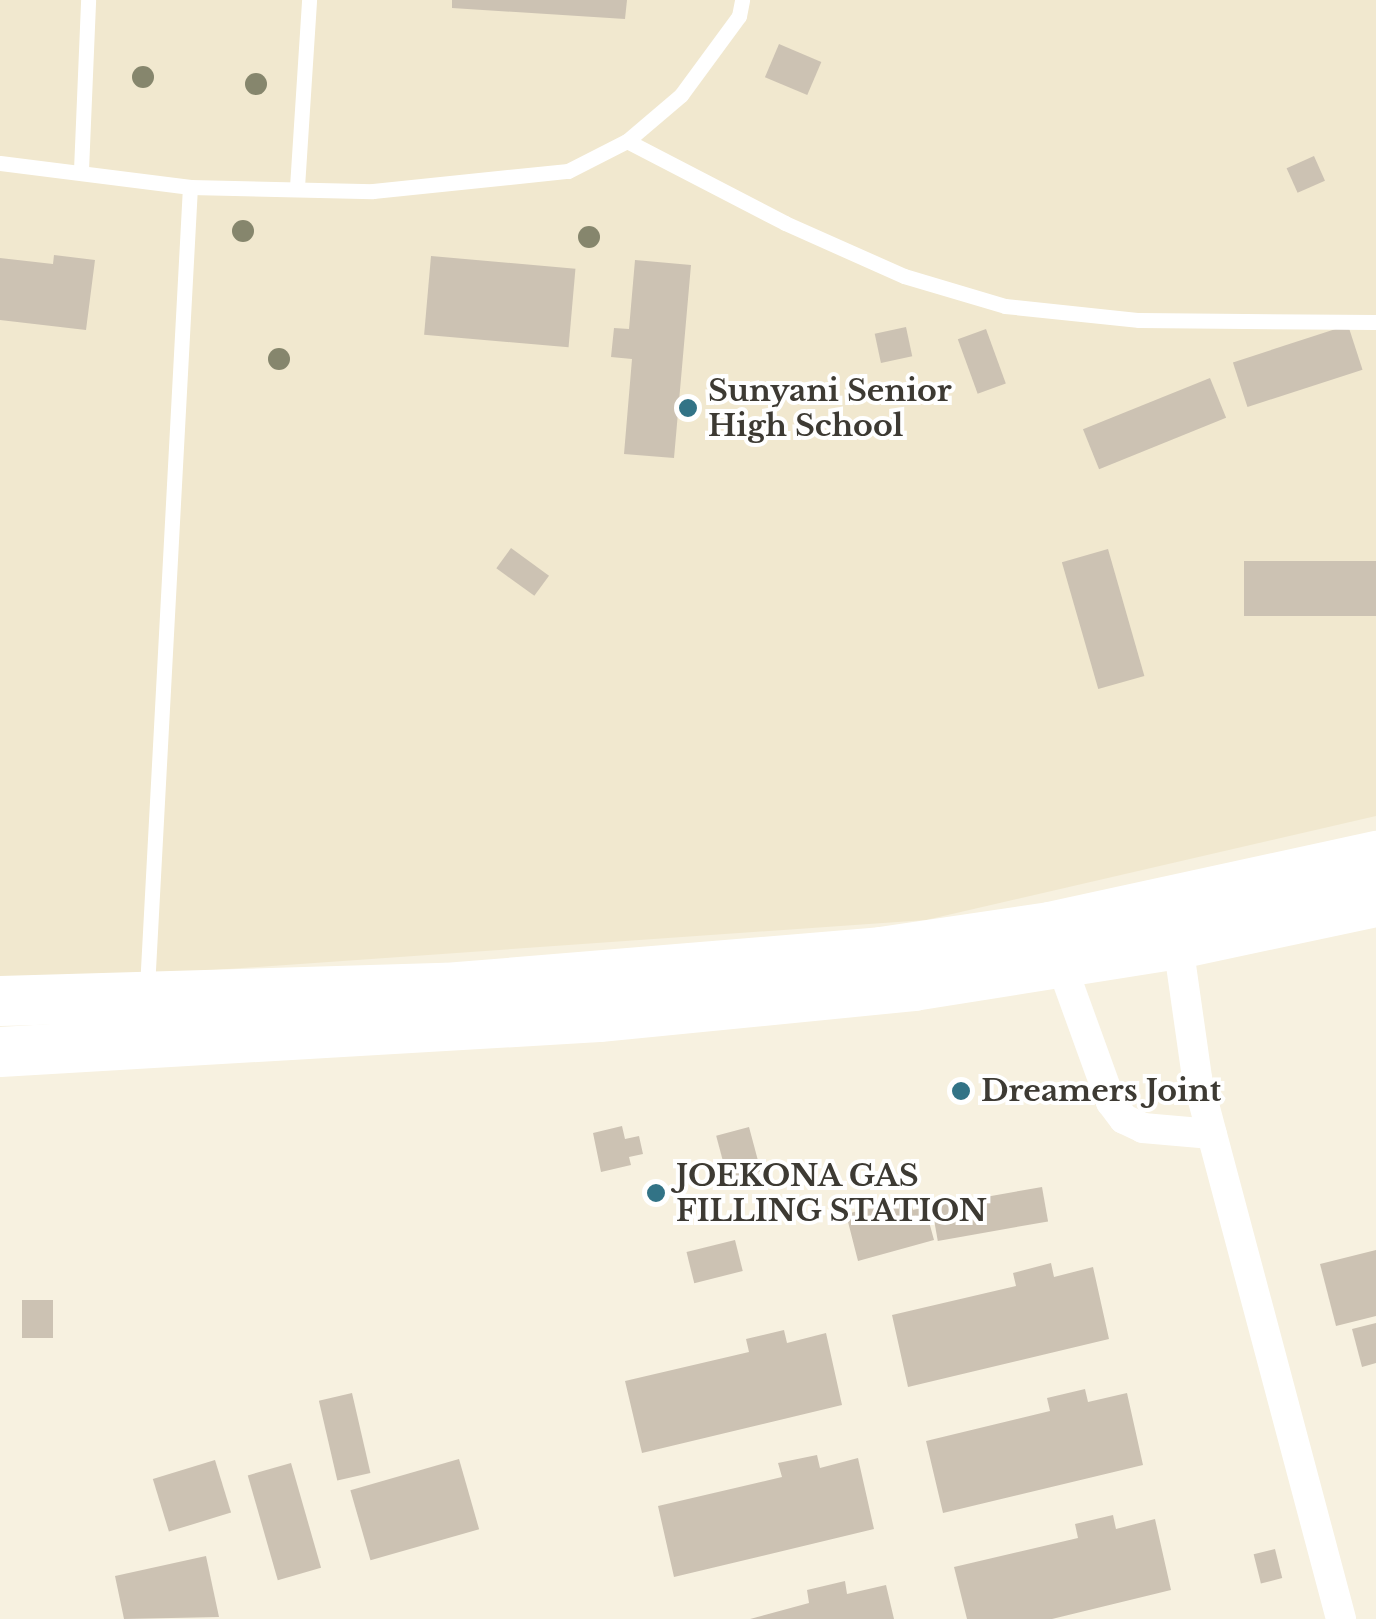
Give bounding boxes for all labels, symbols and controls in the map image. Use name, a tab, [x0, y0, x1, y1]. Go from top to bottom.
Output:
place label: Sunyani Senior High School	[708, 373, 952, 444]
marker: Sunyani Senior High School	[677, 397, 699, 419]
place label: Dreamers Joint	[981, 1073, 1221, 1109]
marker: Dreamers Joint	[950, 1080, 972, 1102]
place label: JOEKONA GAS FILLING STATION	[676, 1158, 987, 1228]
marker: JOEKONA GAS FILLING STATION	[645, 1182, 667, 1204]

